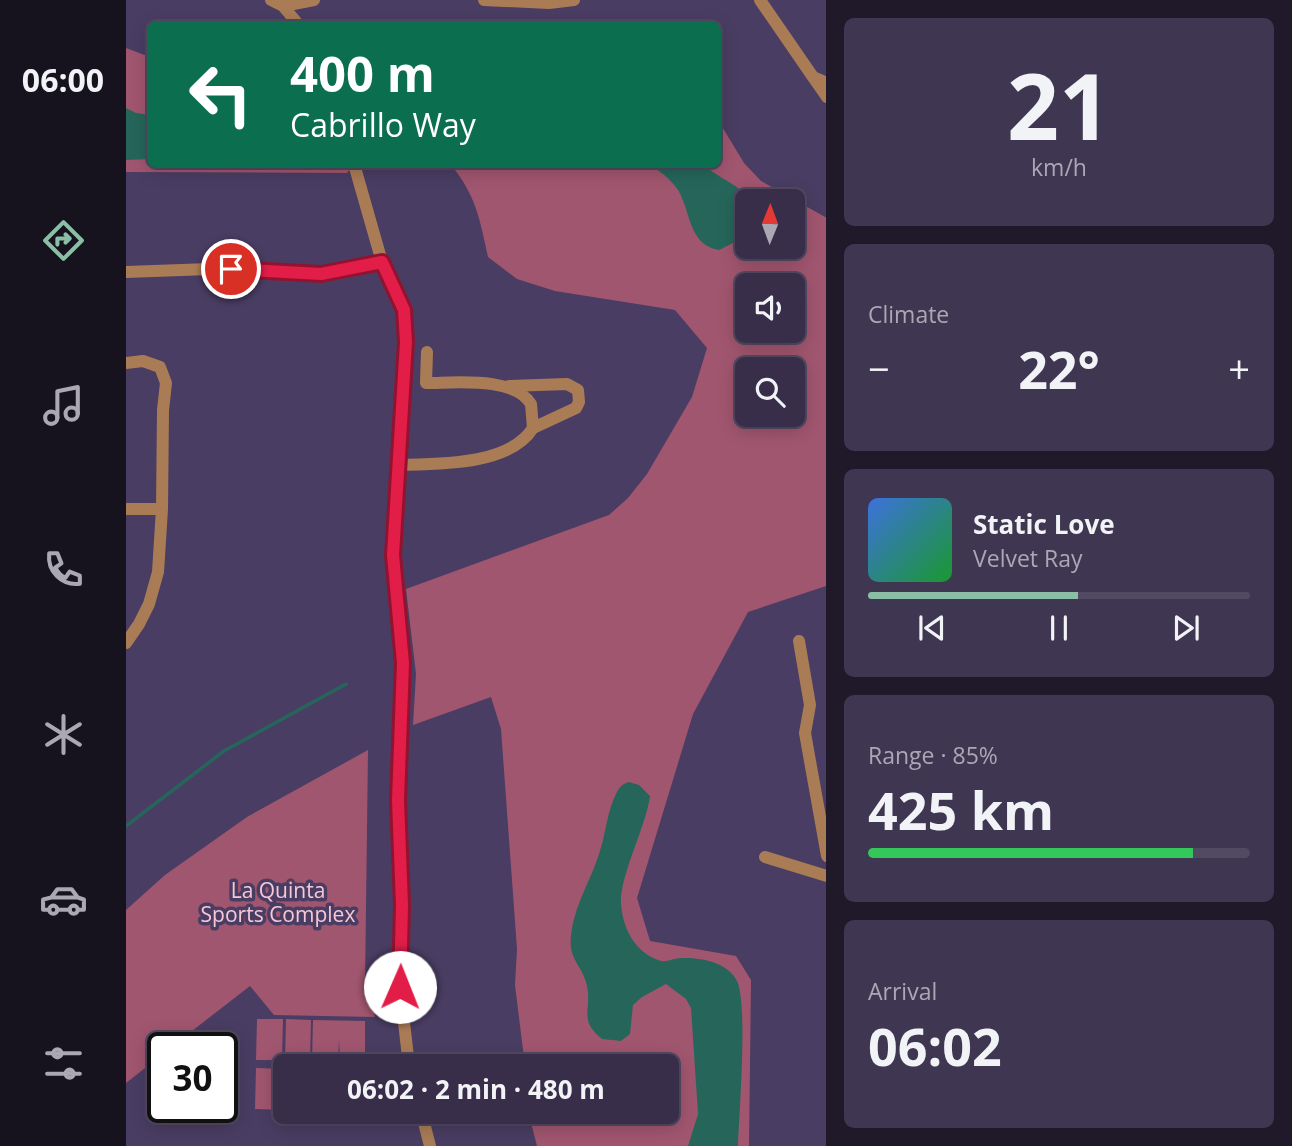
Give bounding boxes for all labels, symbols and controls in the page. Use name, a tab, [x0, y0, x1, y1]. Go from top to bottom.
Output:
text: 400 m	[290, 40, 435, 106]
text: 21	[1007, 43, 1111, 167]
icon: left	[175, 49, 266, 140]
text: 06:00	[22, 58, 104, 101]
text: Cabrillo Way	[290, 103, 476, 146]
text: km/h	[1031, 151, 1087, 183]
north arrow	[735, 189, 805, 259]
map controls	[735, 189, 805, 427]
icon: directions	[39, 216, 88, 265]
pin	[201, 239, 261, 299]
icon: arrive	[212, 250, 250, 288]
button: sound	[735, 273, 805, 343]
text: Climate	[868, 298, 949, 330]
text: 22°	[1018, 333, 1100, 404]
text: −	[868, 342, 890, 394]
text: +	[1228, 342, 1250, 394]
button: search	[735, 357, 805, 427]
icon: music	[39, 381, 88, 430]
text: Static Love	[973, 506, 1115, 542]
text: Velvet Ray	[973, 542, 1083, 574]
icon: phone	[39, 545, 88, 594]
icon: previous	[913, 609, 951, 647]
icon: pause	[1040, 609, 1078, 647]
icon: next	[1167, 609, 1205, 647]
icon: climate	[39, 710, 88, 759]
text: Range · 85%	[868, 739, 998, 771]
text: 425 km	[868, 774, 1054, 845]
icon: car	[39, 875, 88, 924]
park label: La Quinta Sports Complex	[201, 876, 355, 928]
position arrow	[363, 950, 437, 1024]
text: Arrival	[868, 975, 937, 1007]
text: 06:02	[868, 1010, 1002, 1081]
speed limit sign: 30	[147, 1032, 238, 1123]
icon: filters	[39, 1039, 88, 1088]
text: 06:02 · 2 min · 480 m	[347, 1071, 605, 1107]

